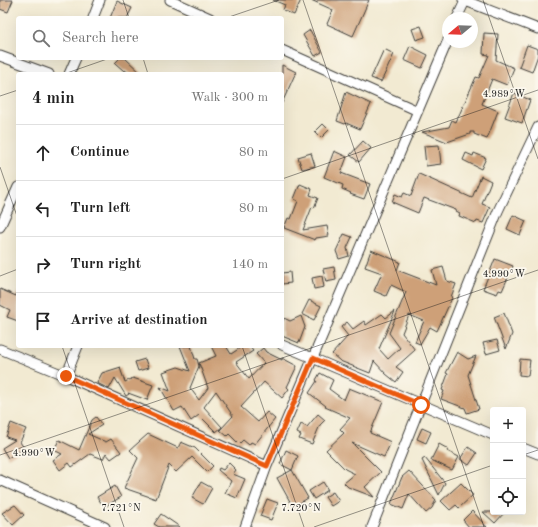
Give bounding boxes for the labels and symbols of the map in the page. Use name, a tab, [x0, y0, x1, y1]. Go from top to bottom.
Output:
north arrow	[442, 12, 478, 48]
text: 4.989°W	[483, 89, 526, 99]
text: 4.990°W	[483, 269, 526, 279]
route end	[57, 367, 75, 385]
route start	[412, 396, 430, 414]
text: 4.990°W	[13, 448, 56, 458]
text: 7.721°N	[101, 503, 141, 513]
text: 7.720°N	[281, 503, 321, 513]

